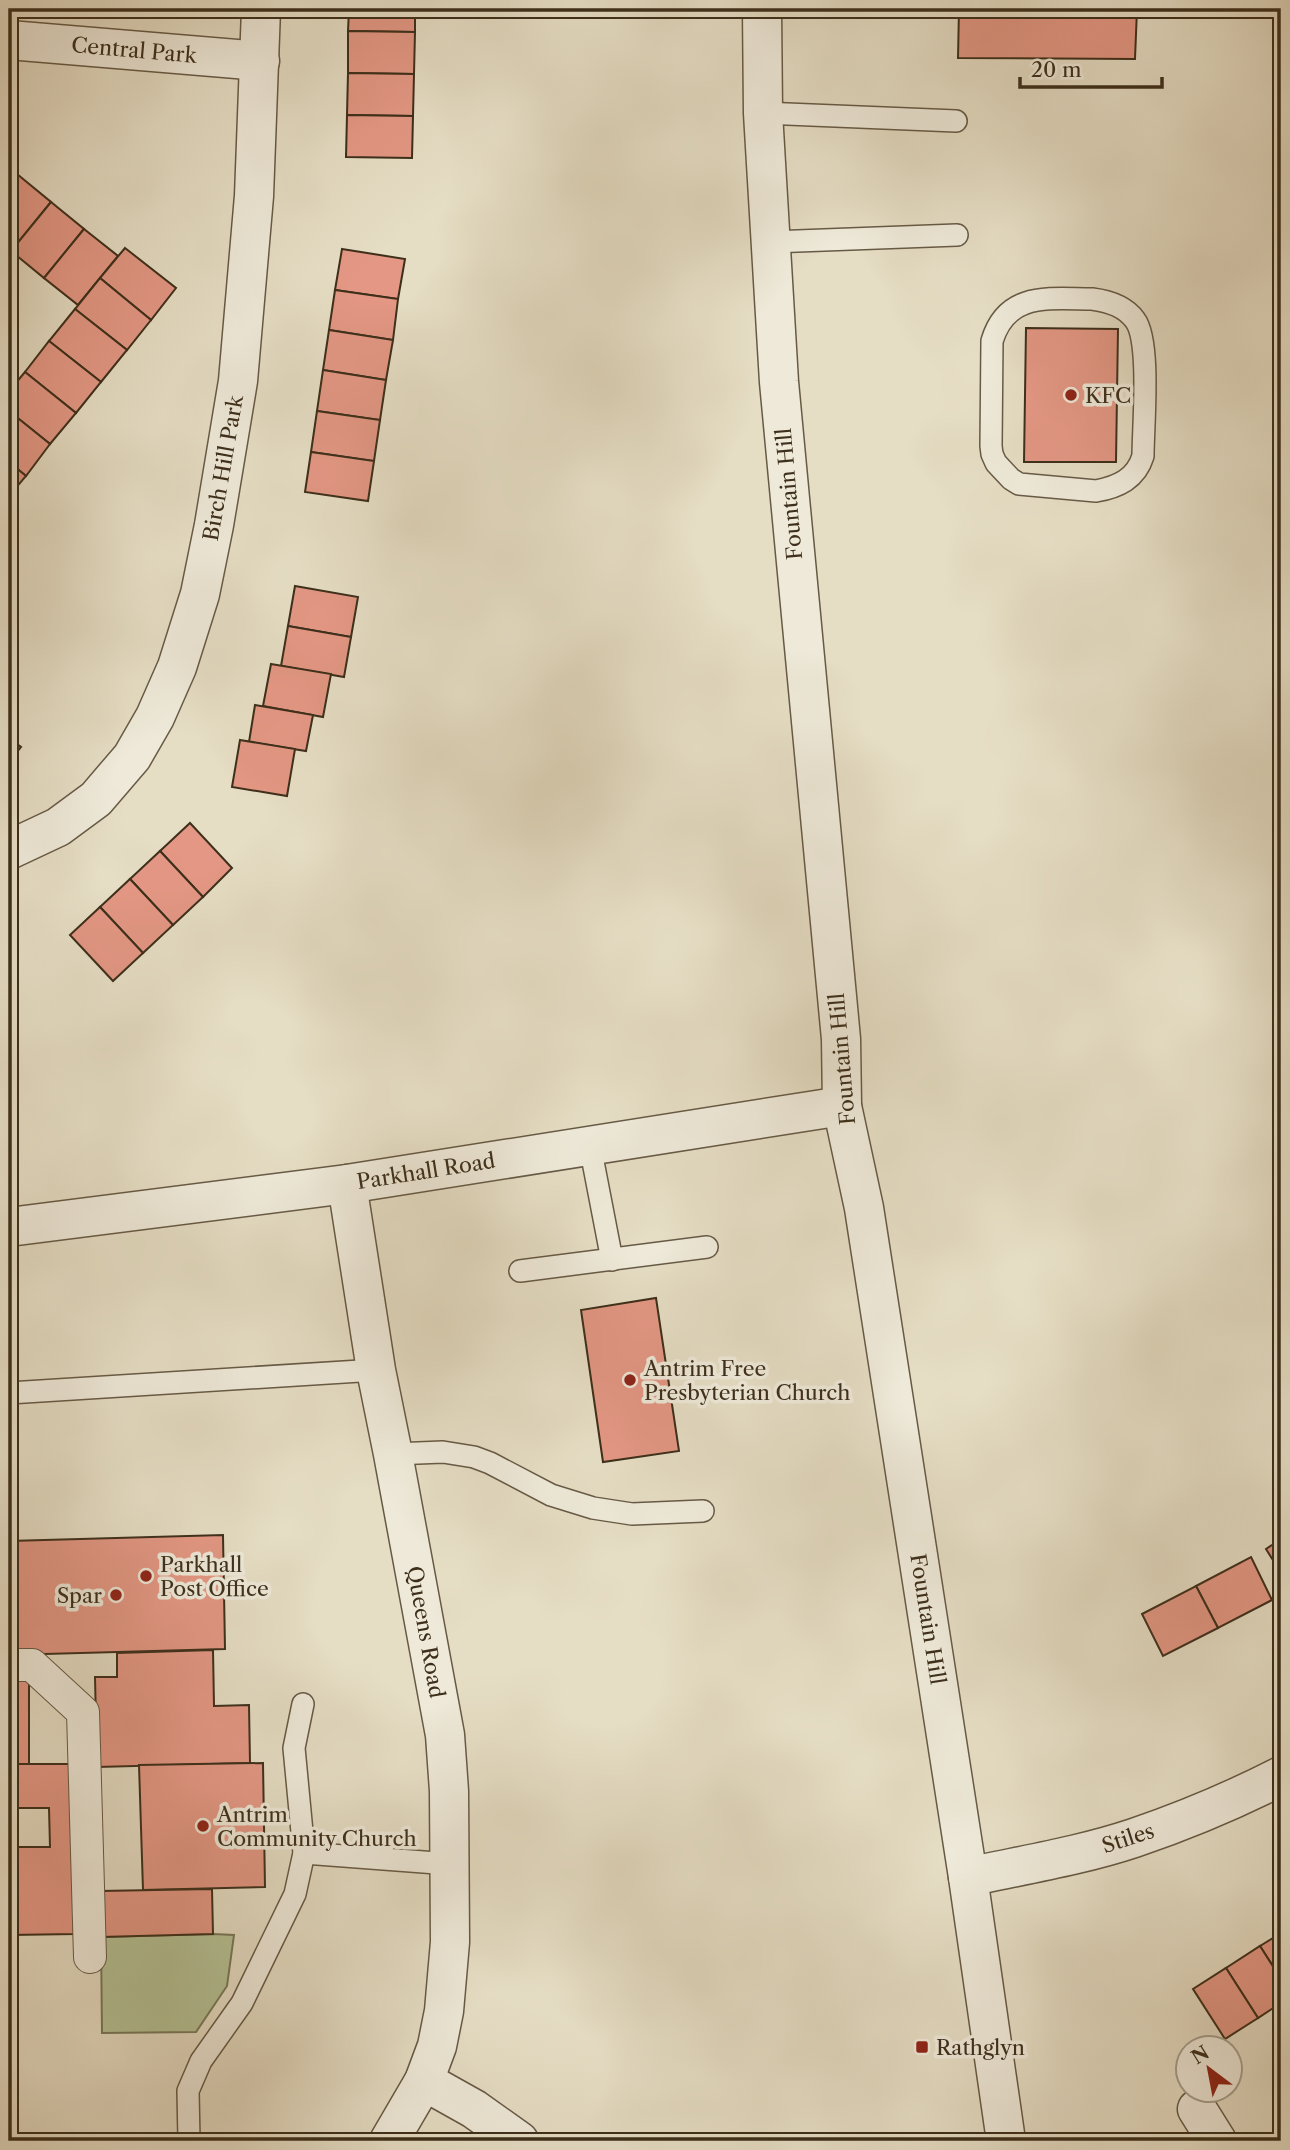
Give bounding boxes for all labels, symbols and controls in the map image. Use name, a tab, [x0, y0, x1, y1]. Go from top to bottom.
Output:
street label: Central Park	[70, 32, 199, 68]
scale bar	[1020, 46, 1162, 90]
text: 20 m	[1031, 57, 1082, 82]
place label: KFC	[1085, 383, 1131, 408]
marker: KFC	[1063, 387, 1079, 403]
street label: Birch Hill Park	[198, 392, 248, 543]
street label: Fountain Hill	[771, 427, 807, 561]
street label: Fountain Hill	[824, 992, 860, 1126]
street label: Parkhall Road	[355, 1148, 497, 1194]
place label: Antrim Free Presbyterian Church	[643, 1356, 850, 1405]
marker: Antrim Free Presbyterian Church	[622, 1372, 638, 1388]
place label: Parkhall Post Office	[160, 1552, 269, 1601]
street label: Fountain Hill	[905, 1552, 951, 1686]
street label: Queens Road	[402, 1564, 450, 1700]
marker: Parkhall Post Office	[138, 1568, 154, 1584]
place label: Spar	[57, 1583, 102, 1608]
marker: Spar	[108, 1587, 124, 1603]
place label: Antrim Community Church	[216, 1802, 417, 1851]
marker: Antrim Community Church	[195, 1818, 211, 1834]
street label: Stiles	[1099, 1818, 1157, 1858]
place label: Rathglyn	[936, 2035, 1025, 2060]
north arrow	[1174, 2035, 1244, 2104]
marker: Rathglyn	[914, 2039, 930, 2055]
text: N	[1187, 2041, 1213, 2069]

